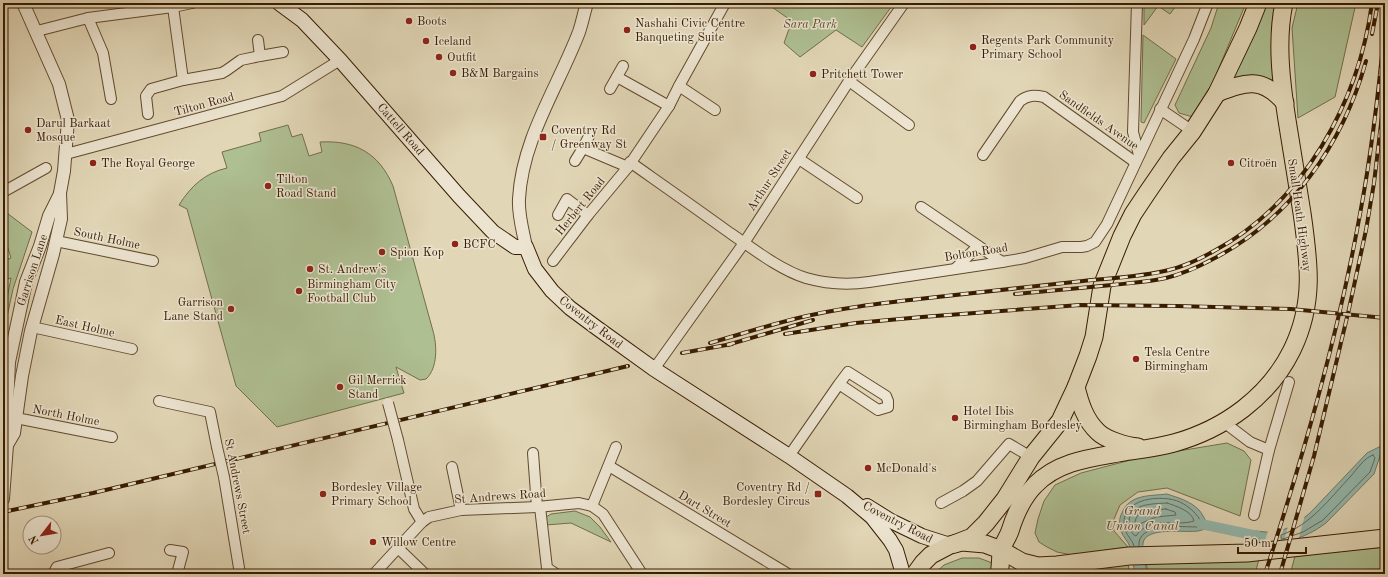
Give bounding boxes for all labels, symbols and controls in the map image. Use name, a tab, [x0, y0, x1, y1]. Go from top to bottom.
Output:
marker: Boots	[404, 16, 414, 26]
place label: Boots	[417, 16, 447, 28]
place label: Nashahi Civic Centre Banqueting Suite	[635, 18, 746, 44]
park label: Sara Park	[783, 19, 837, 31]
marker: Nashahi Civic Centre Banqueting Suite	[622, 25, 632, 35]
place label: Regents Park Community Primary School	[981, 35, 1115, 61]
marker: Iceland	[421, 36, 431, 46]
place label: Iceland	[434, 36, 471, 48]
marker: Regents Park Community Primary School	[968, 42, 978, 52]
marker: Outfit	[434, 52, 444, 62]
place label: Outfit	[447, 52, 477, 64]
marker: B&M Bargains	[448, 68, 458, 78]
place label: B&M Bargains	[461, 68, 539, 80]
marker: Pritchett Tower	[808, 69, 818, 79]
place label: Pritchett Tower	[821, 69, 903, 81]
street label: Sandfields Avenue	[1056, 89, 1141, 153]
street label: Tilton Road	[173, 91, 236, 119]
street label: Cattell Road	[375, 101, 426, 158]
place label: Darul Barkaat Mosque	[36, 118, 111, 144]
marker: Darul Barkaat Mosque	[23, 125, 33, 135]
place label: Coventry Rd / Greenway St	[551, 125, 627, 151]
marker: Coventry Rd / Greenway St	[538, 132, 548, 142]
street label: Arthur Street	[745, 147, 794, 214]
marker: The Royal George	[88, 158, 98, 168]
place label: The Royal George	[101, 158, 196, 170]
marker: Citroën	[1226, 158, 1236, 168]
place label: Citroën	[1239, 158, 1278, 170]
street label: Small Heath Highway	[1285, 158, 1313, 273]
place label: Tilton Road Stand	[276, 174, 336, 200]
street label: Herbert Road	[554, 175, 608, 238]
marker: Tilton Road Stand	[263, 181, 273, 191]
street label: South Holme	[72, 226, 142, 252]
street label: Garrison Lane	[16, 233, 50, 308]
marker: BCFC	[450, 239, 460, 249]
place label: BCFC	[463, 239, 495, 251]
street label: Bolton Road	[944, 242, 1009, 264]
marker: Spion Kop	[377, 247, 387, 257]
place label: Spion Kop	[390, 247, 444, 259]
marker: St. Andrew's	[305, 264, 315, 274]
place label: St. Andrew's	[318, 264, 386, 276]
place label: Birmingham City Football Club	[307, 279, 397, 305]
marker: Birmingham City Football Club	[294, 286, 304, 296]
street label: Coventry Road	[556, 294, 624, 351]
place label: Garrison Lane Stand	[163, 297, 224, 323]
marker: Garrison Lane Stand	[226, 304, 236, 314]
street label: East Holme	[54, 314, 116, 340]
place label: Tesla Centre Birmingham	[1144, 347, 1210, 373]
marker: Tesla Centre Birmingham	[1131, 354, 1141, 364]
place label: Gil Merrick Stand	[348, 375, 407, 401]
marker: Gil Merrick Stand	[335, 382, 345, 392]
street label: North Holme	[31, 404, 101, 428]
place label: Hotel Ibis Birmingham Bordesley	[963, 406, 1082, 432]
marker: Hotel Ibis Birmingham Bordesley	[950, 413, 960, 423]
street label: St Andrews Street	[222, 437, 252, 535]
marker: McDonald's	[863, 463, 873, 473]
place label: McDonald's	[876, 463, 937, 475]
place label: Bordesley Village Primary School	[331, 482, 422, 508]
place label: Coventry Rd / Bordesley Circus	[722, 482, 810, 508]
street label: St Andrews Road	[454, 488, 546, 506]
marker: Bordesley Village Primary School	[318, 489, 328, 499]
street label: Dart Street	[676, 489, 733, 530]
marker: Coventry Rd / Bordesley Circus	[813, 489, 823, 499]
street label: Coventry Road	[861, 500, 935, 546]
water label: Grand Union Canal	[1106, 505, 1179, 533]
north arrow	[22, 515, 62, 555]
scale bar	[1238, 529, 1306, 555]
text: N	[28, 532, 42, 546]
marker: Willow Centre	[368, 537, 378, 547]
place label: Willow Centre	[381, 537, 457, 549]
text: 50 m	[1244, 537, 1271, 550]

